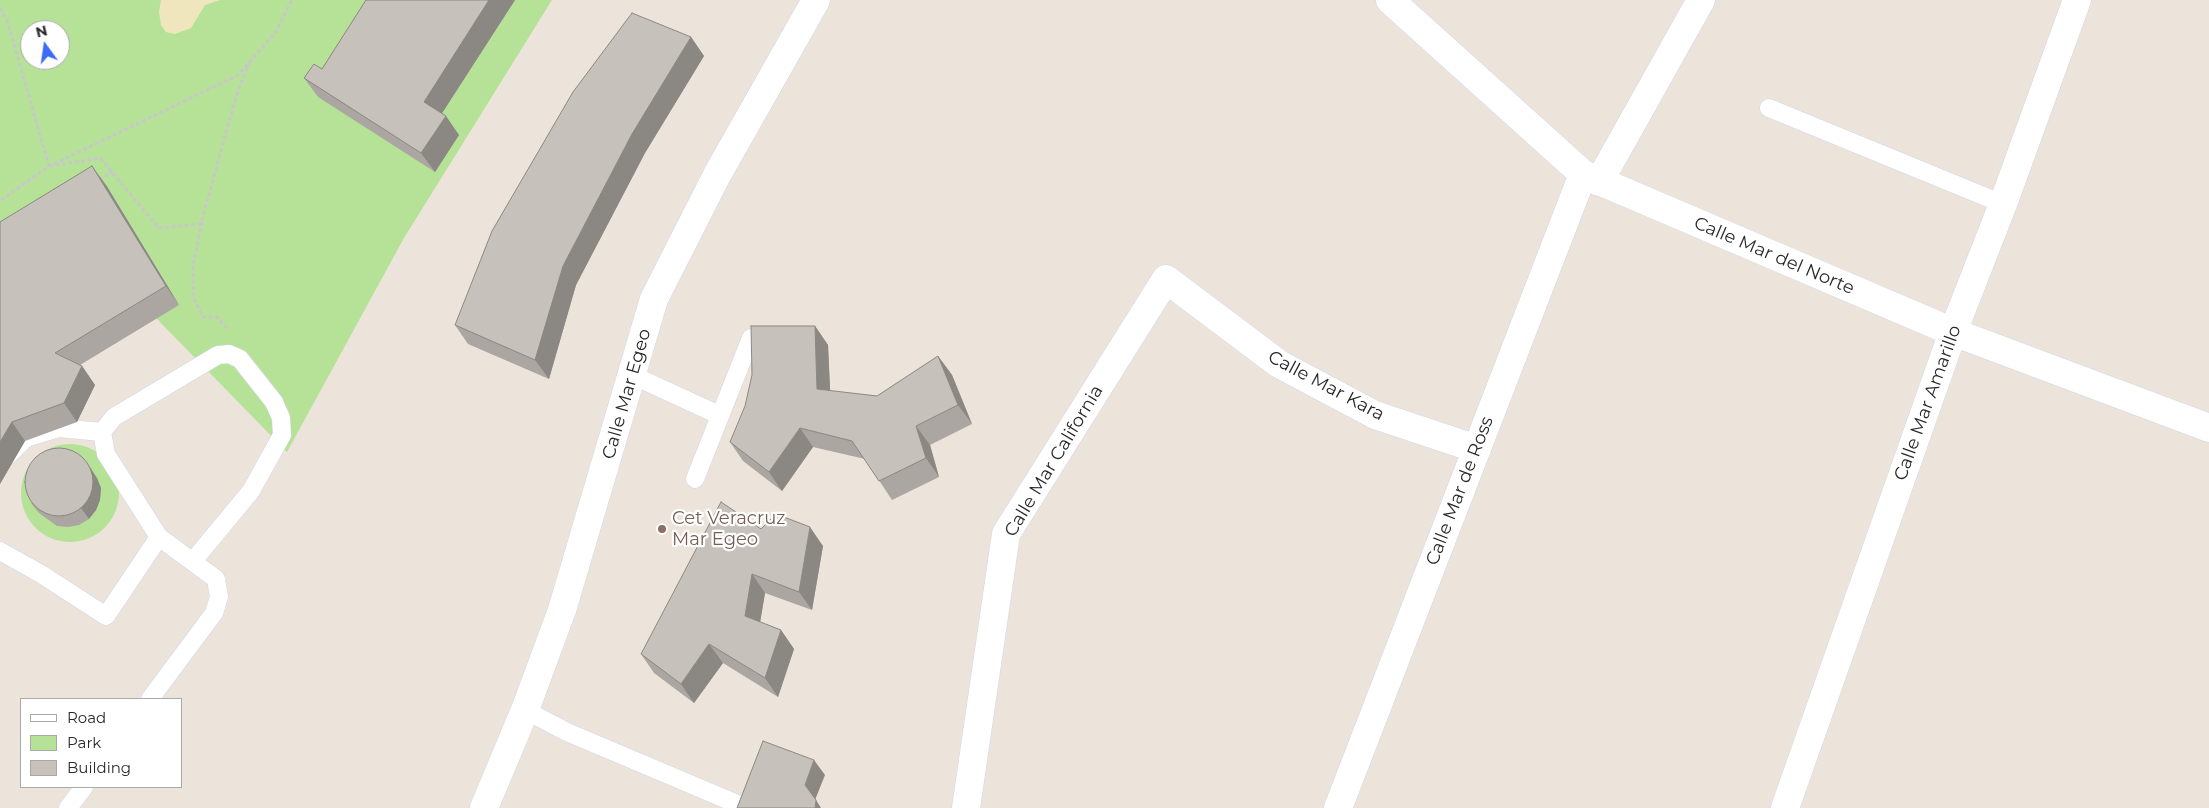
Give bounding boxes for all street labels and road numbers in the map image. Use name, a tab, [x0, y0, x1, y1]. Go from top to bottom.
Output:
street label: Calle Mar del Norte	[1691, 212, 1857, 300]
street label: Calle Mar Amarillo	[1890, 322, 1966, 484]
street label: Calle Mar Egeo	[598, 326, 656, 462]
street label: Calle Mar Kara	[1264, 346, 1388, 426]
street label: Calle Mar California	[1000, 381, 1108, 541]
street label: Calle Mar de Ross	[1422, 413, 1498, 569]

